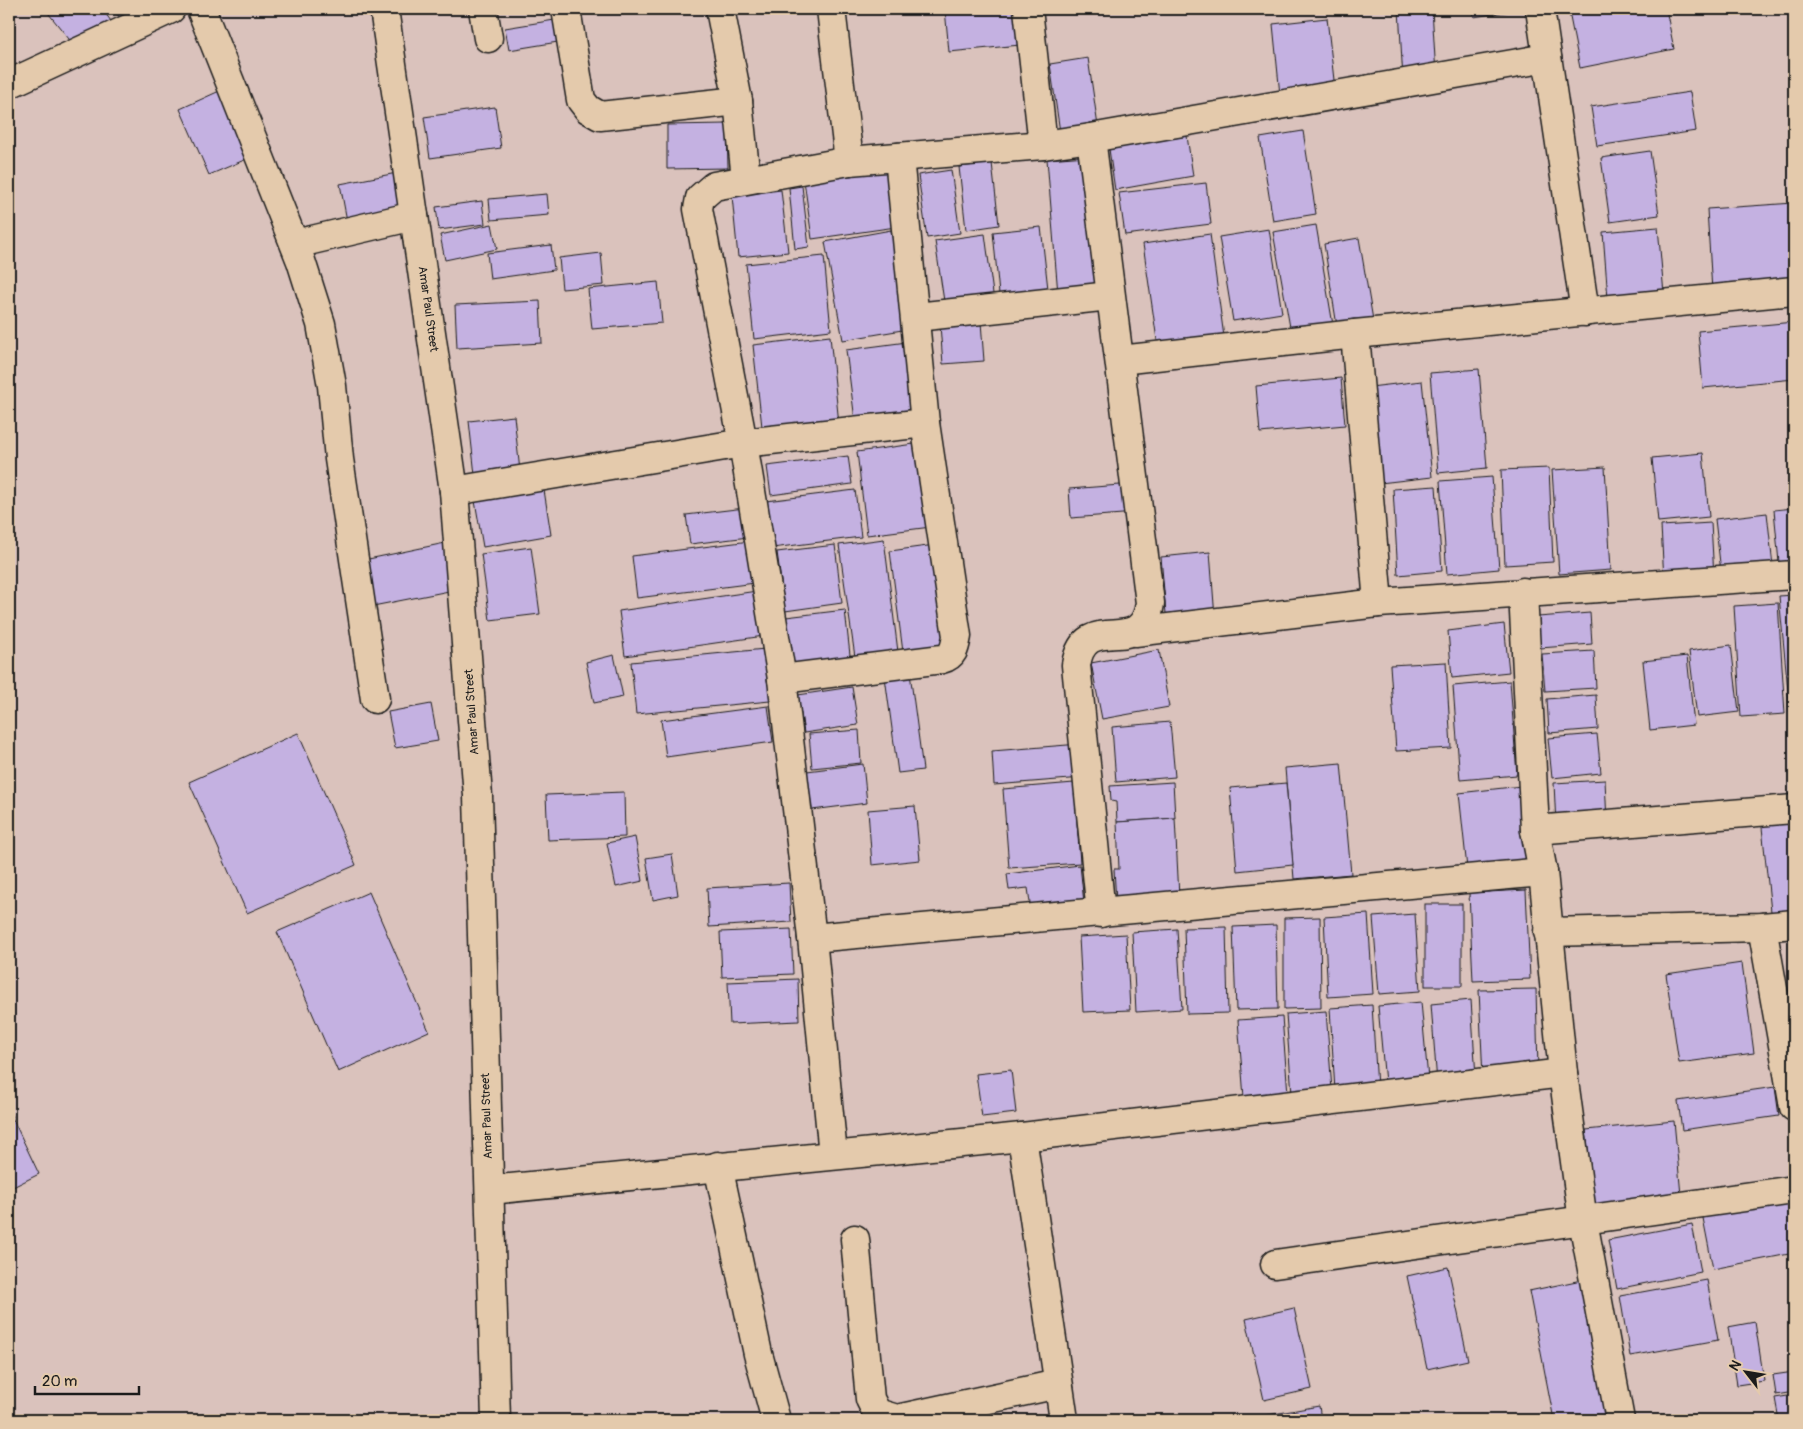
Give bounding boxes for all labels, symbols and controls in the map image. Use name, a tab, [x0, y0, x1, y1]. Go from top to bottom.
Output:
street label: Amar Paul Street	[415, 265, 441, 353]
street label: Amar Paul Street	[462, 668, 482, 756]
street label: Amar Paul Street	[478, 1073, 496, 1159]
north arrow	[1720, 1346, 1770, 1396]
text: N	[1726, 1357, 1745, 1374]
scale bar	[35, 1364, 139, 1396]
text: 20 m	[42, 1372, 77, 1391]

